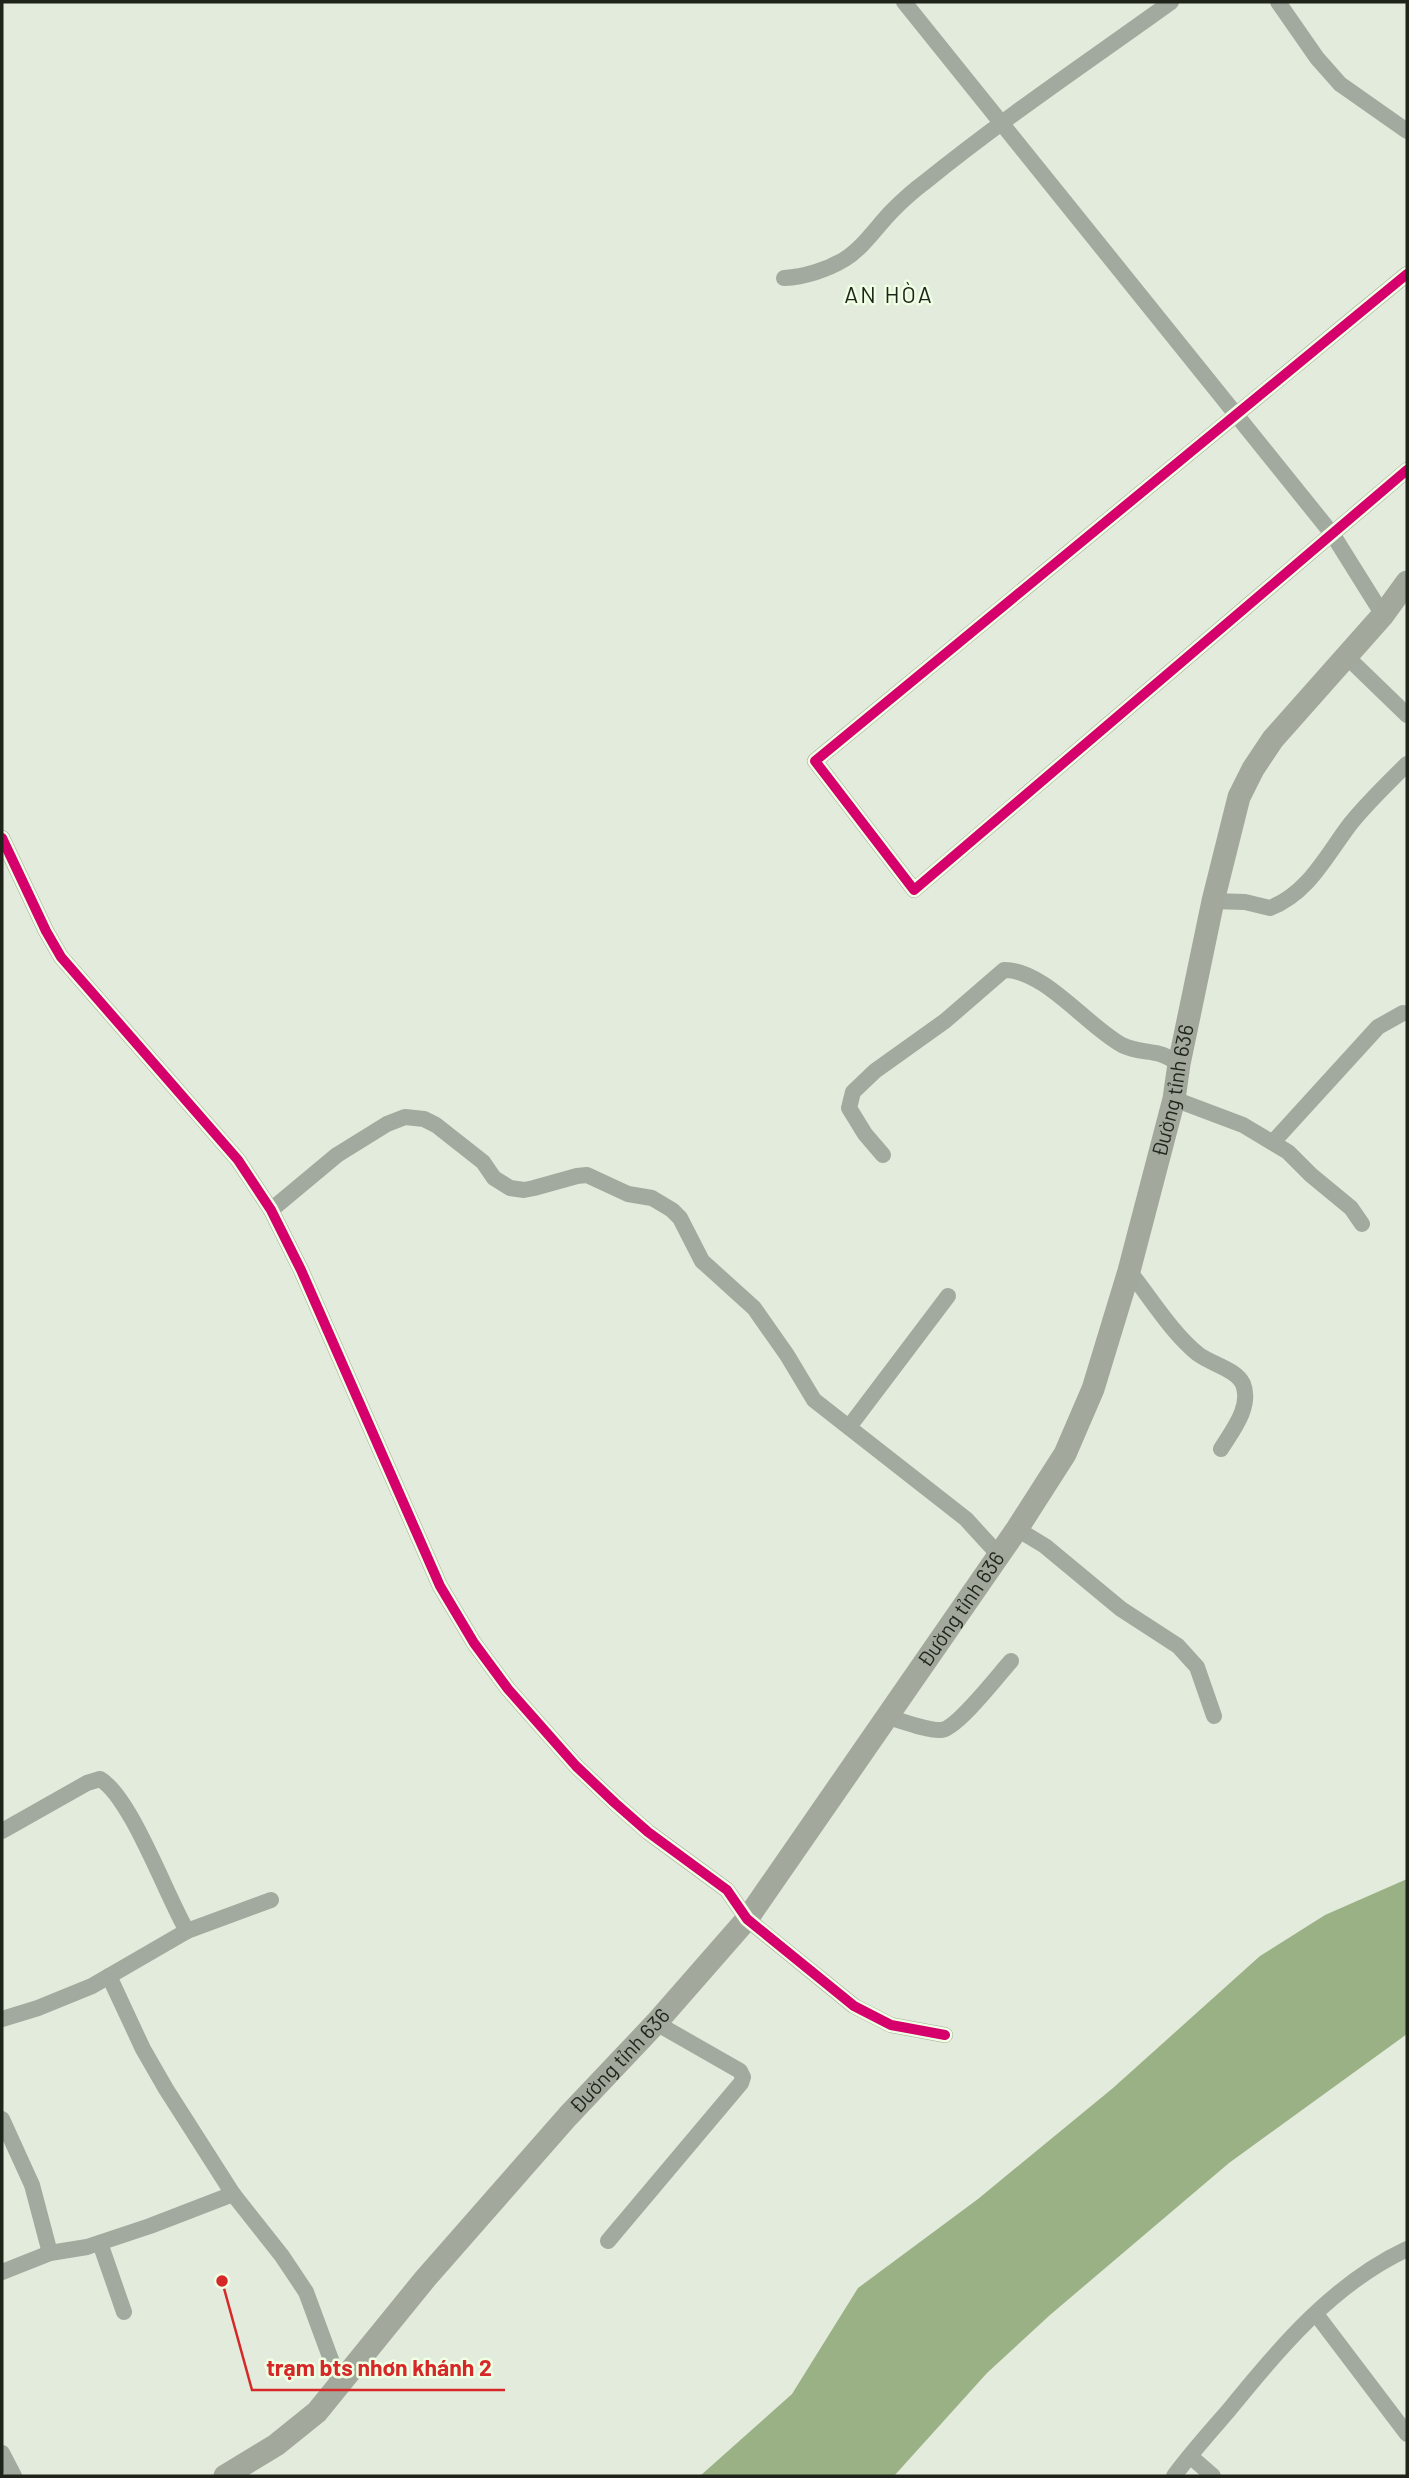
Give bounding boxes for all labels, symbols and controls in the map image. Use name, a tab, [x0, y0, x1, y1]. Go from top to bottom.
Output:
district label: AN HÒA	[844, 280, 934, 308]
street label: Đường tỉnh 636	[1145, 1022, 1198, 1159]
street label: Đường tỉnh 636	[911, 1546, 1009, 1671]
street label: Đường tỉnh 636	[563, 2003, 674, 2118]
callout: trạm bts nhơn khánh 2	[252, 2346, 505, 2390]
text: trạm bts nhơn khánh 2	[266, 2353, 492, 2381]

